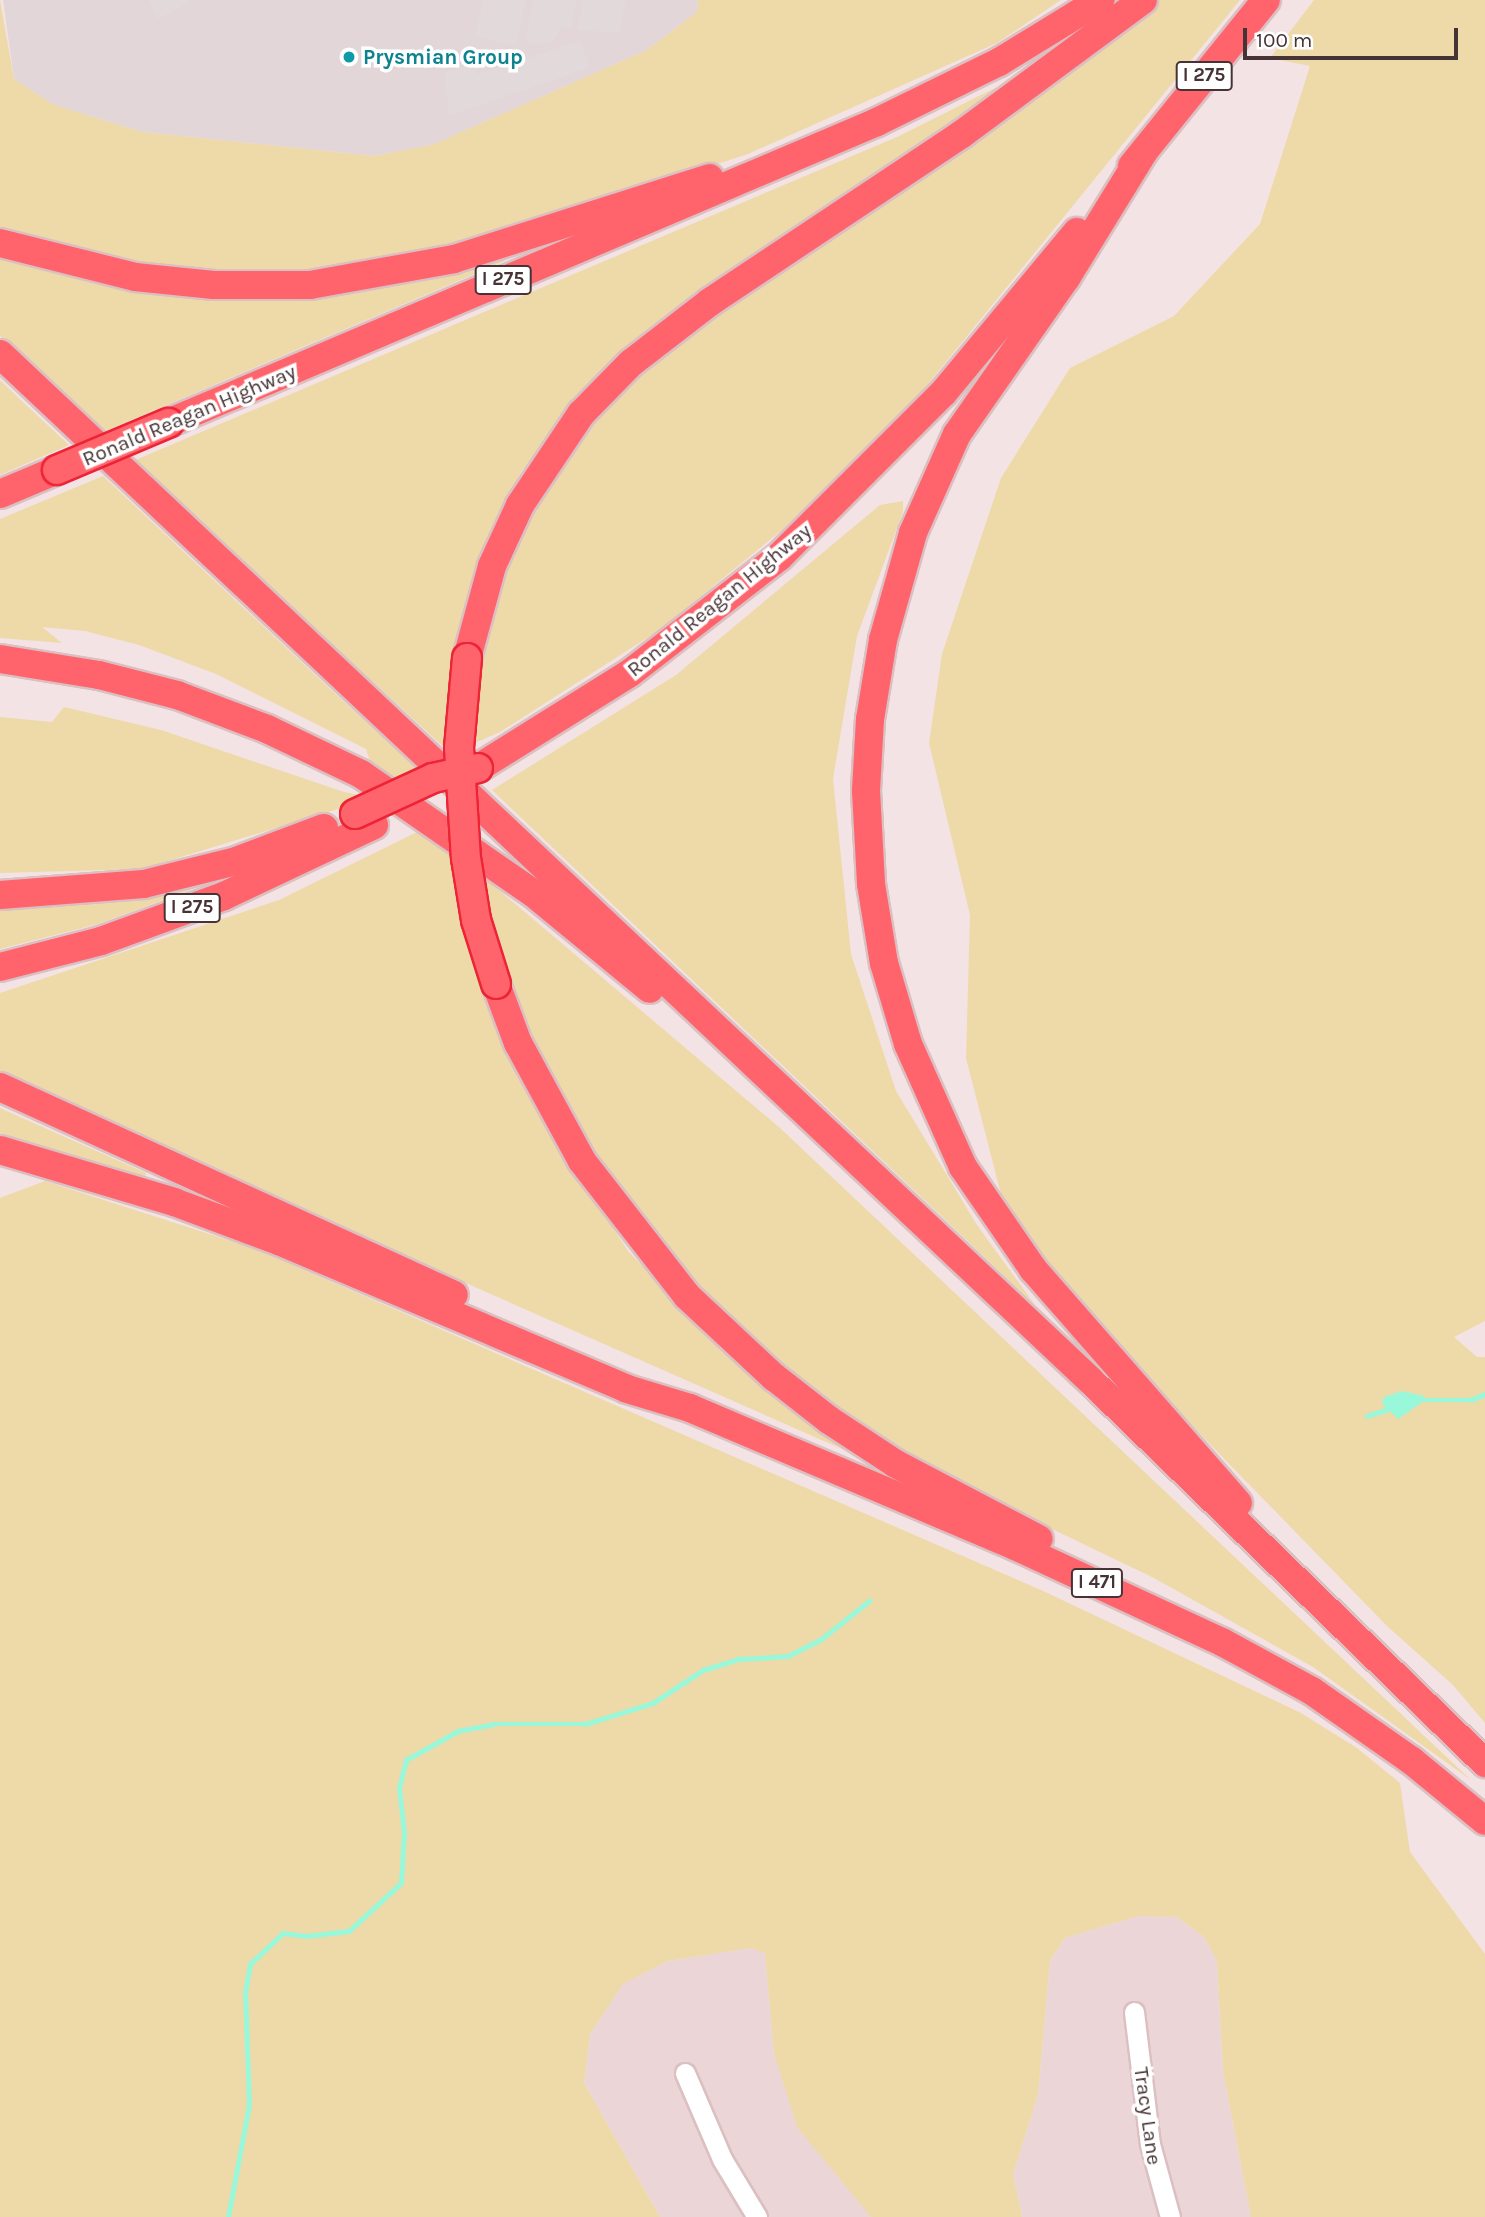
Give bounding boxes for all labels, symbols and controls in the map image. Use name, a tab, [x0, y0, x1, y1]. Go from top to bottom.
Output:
scale bar	[1247, 14, 1462, 58]
text: 100 m	[1256, 28, 1313, 52]
place label: Prysmian Group	[363, 44, 523, 70]
marker: Prysmian Group	[341, 49, 357, 65]
road number: I 275	[1174, 60, 1234, 92]
road number: I 275	[473, 264, 533, 296]
street label: Ronald Reagan Highway	[78, 359, 300, 471]
street label: Ronald Reagan Highway	[622, 518, 816, 682]
road number: I 275	[162, 893, 222, 924]
road number: I 471	[1071, 1568, 1123, 1598]
street label: Tracy Lane	[1129, 2065, 1167, 2167]

